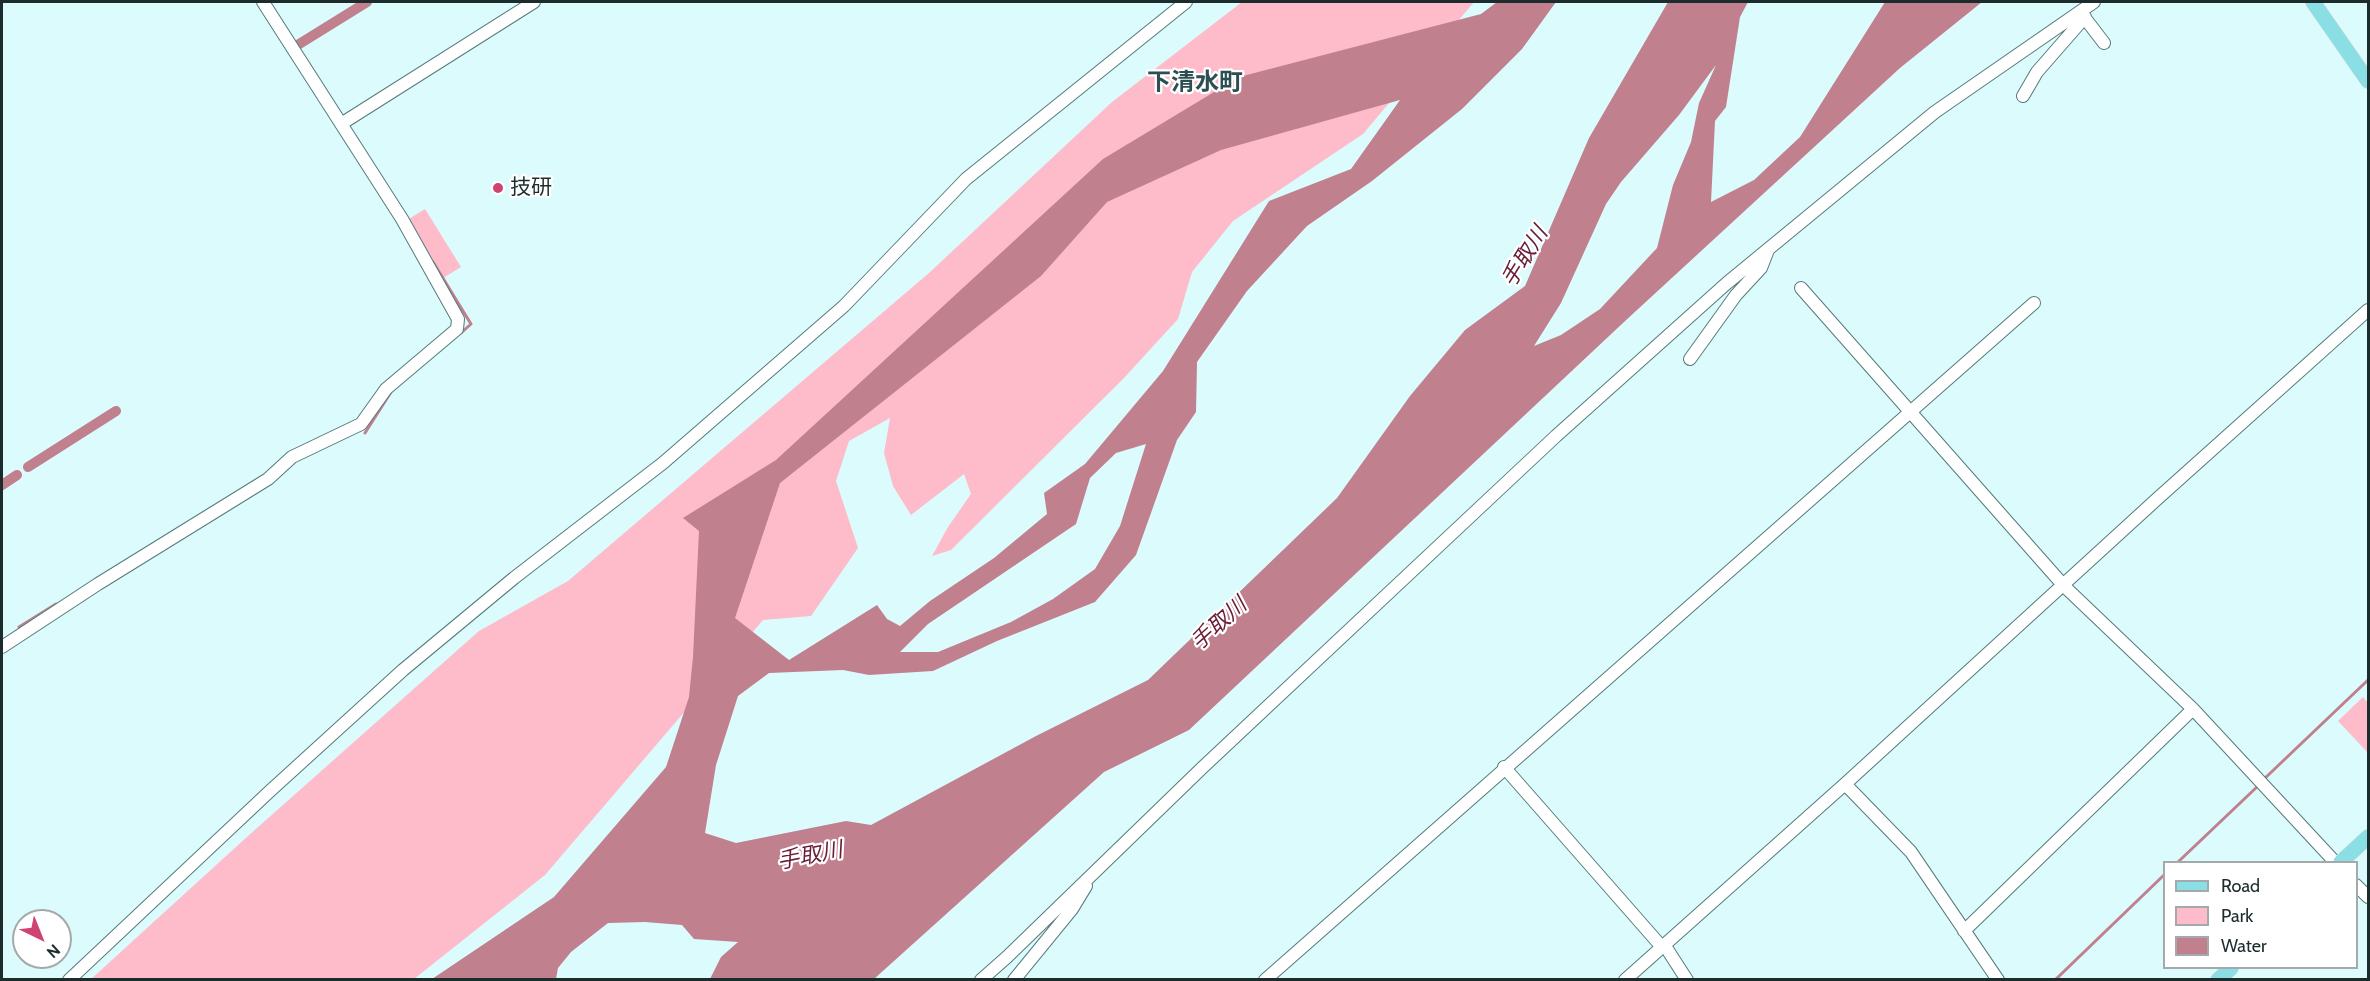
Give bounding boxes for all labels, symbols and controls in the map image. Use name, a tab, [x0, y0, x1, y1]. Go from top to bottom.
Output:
district label: 下清水町	[1147, 69, 1243, 97]
place label: 技研	[510, 175, 552, 201]
marker: 技研	[491, 181, 505, 195]
water label: 手取川	[1496, 222, 1554, 292]
water label: 手取川	[1186, 592, 1252, 656]
water label: 手取川	[775, 837, 845, 875]
legend	[2163, 861, 2358, 969]
text: Road	[2221, 875, 2260, 897]
text: Park	[2221, 905, 2253, 927]
north arrow	[12, 909, 72, 969]
text: Water	[2221, 935, 2267, 957]
text: N	[43, 940, 64, 962]

